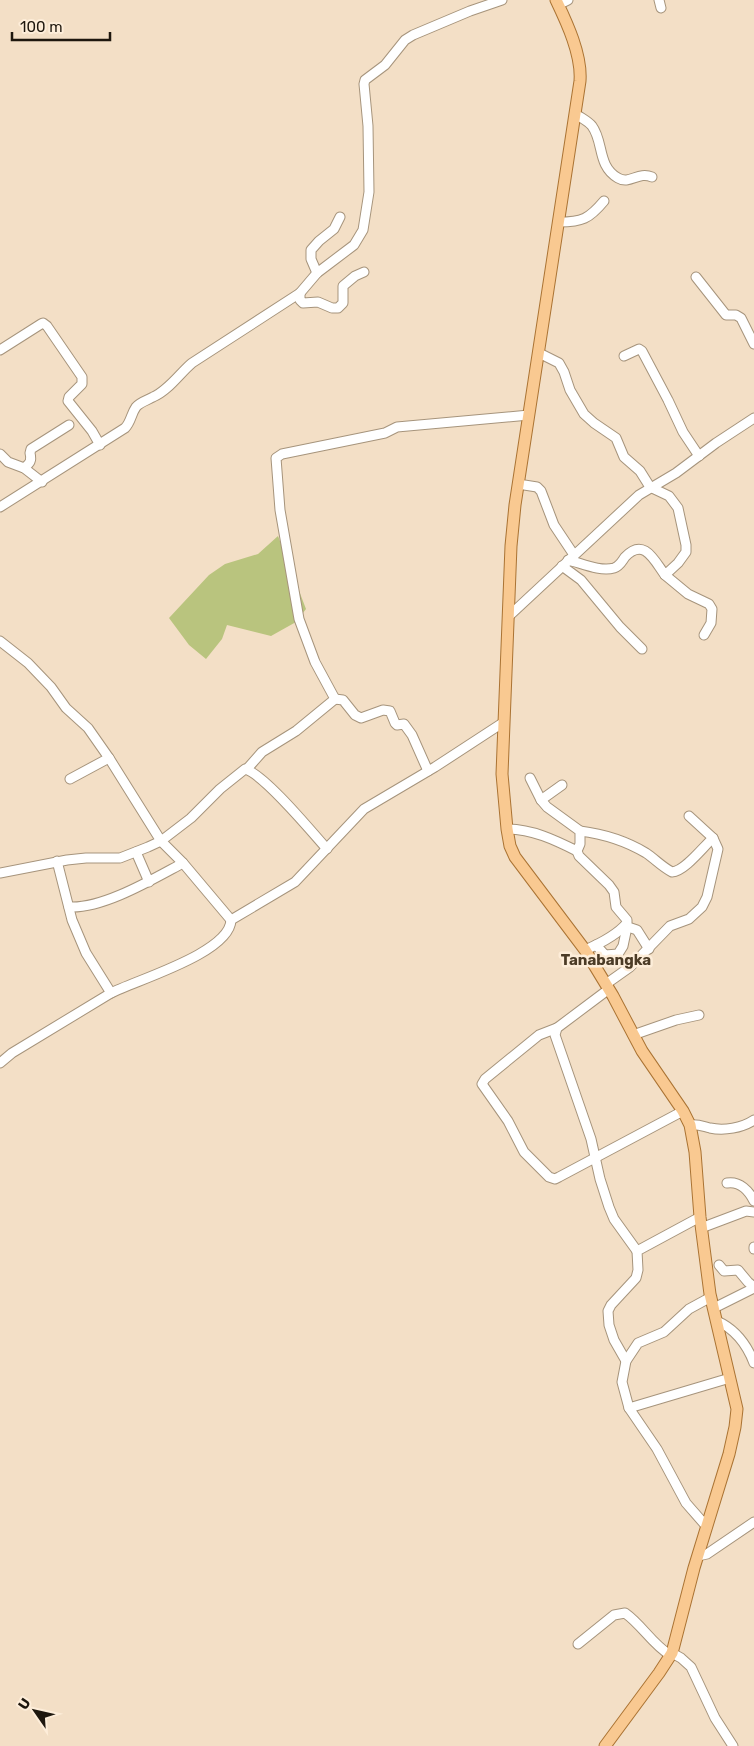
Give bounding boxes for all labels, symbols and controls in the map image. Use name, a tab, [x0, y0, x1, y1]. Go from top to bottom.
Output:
scale bar	[12, 10, 110, 42]
text: 100 m	[20, 18, 62, 36]
district label: Tanabangka	[561, 951, 651, 969]
north arrow	[10, 1686, 60, 1736]
text: U	[15, 1695, 35, 1713]

